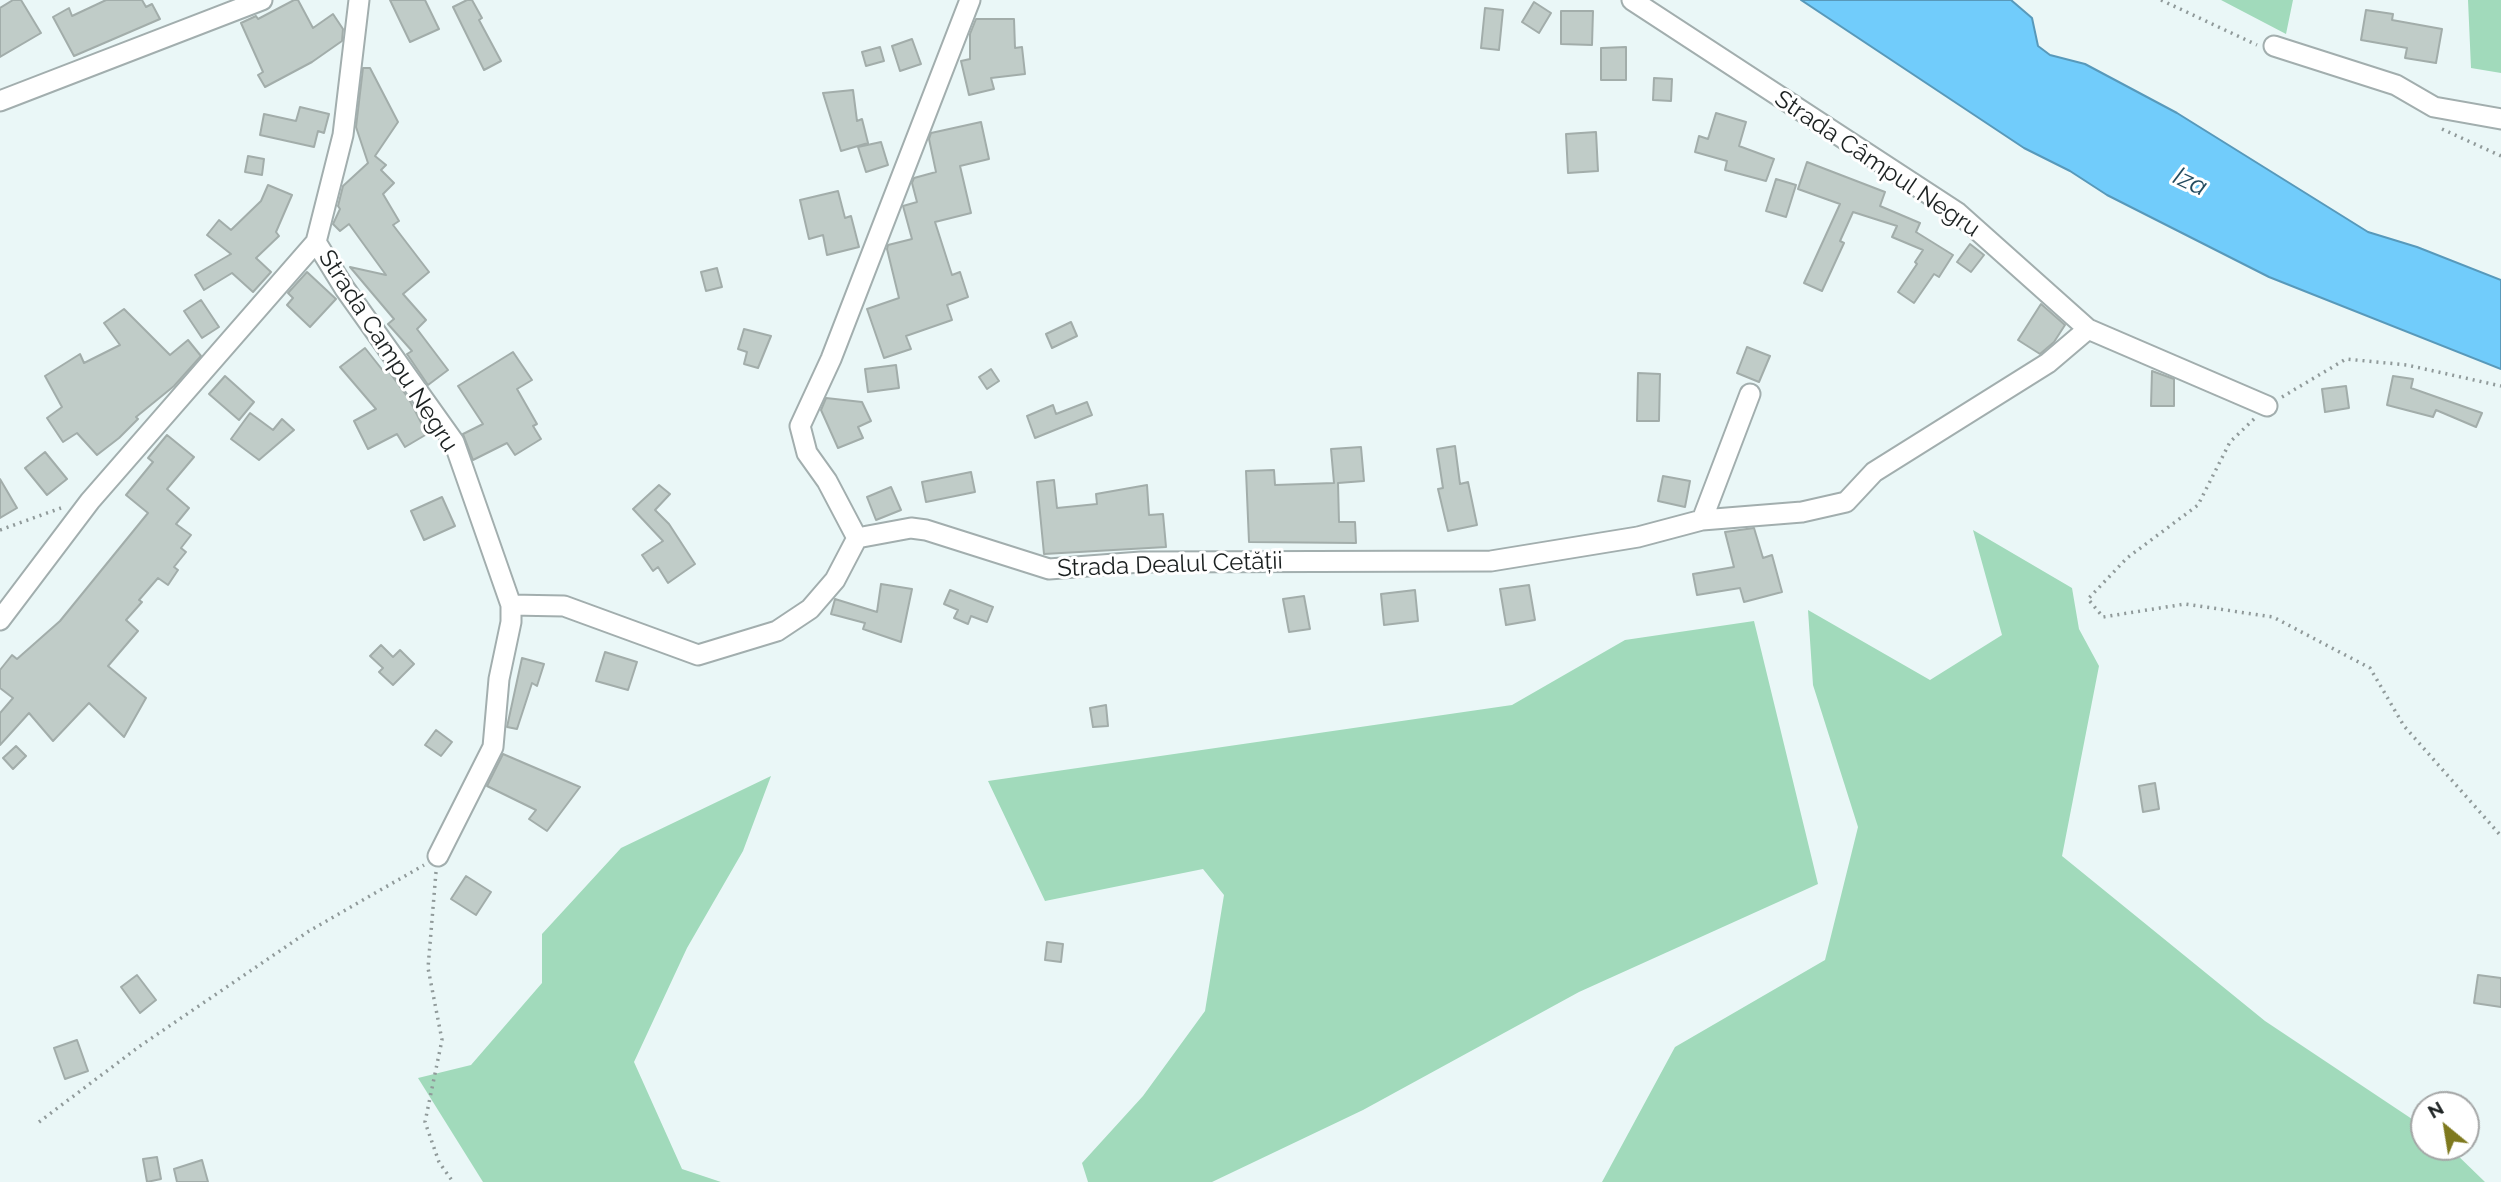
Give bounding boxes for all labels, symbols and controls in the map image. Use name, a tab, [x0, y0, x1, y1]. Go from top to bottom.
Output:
street label: Strada Câmpul Negru	[1769, 85, 1985, 243]
water label: Iza	[2168, 161, 2212, 203]
street label: Strada Campu Negru	[312, 245, 464, 457]
street label: Strada Dealul Cetății	[1057, 547, 1283, 583]
north arrow	[2410, 1091, 2480, 1161]
text: N	[2424, 1096, 2447, 1123]

